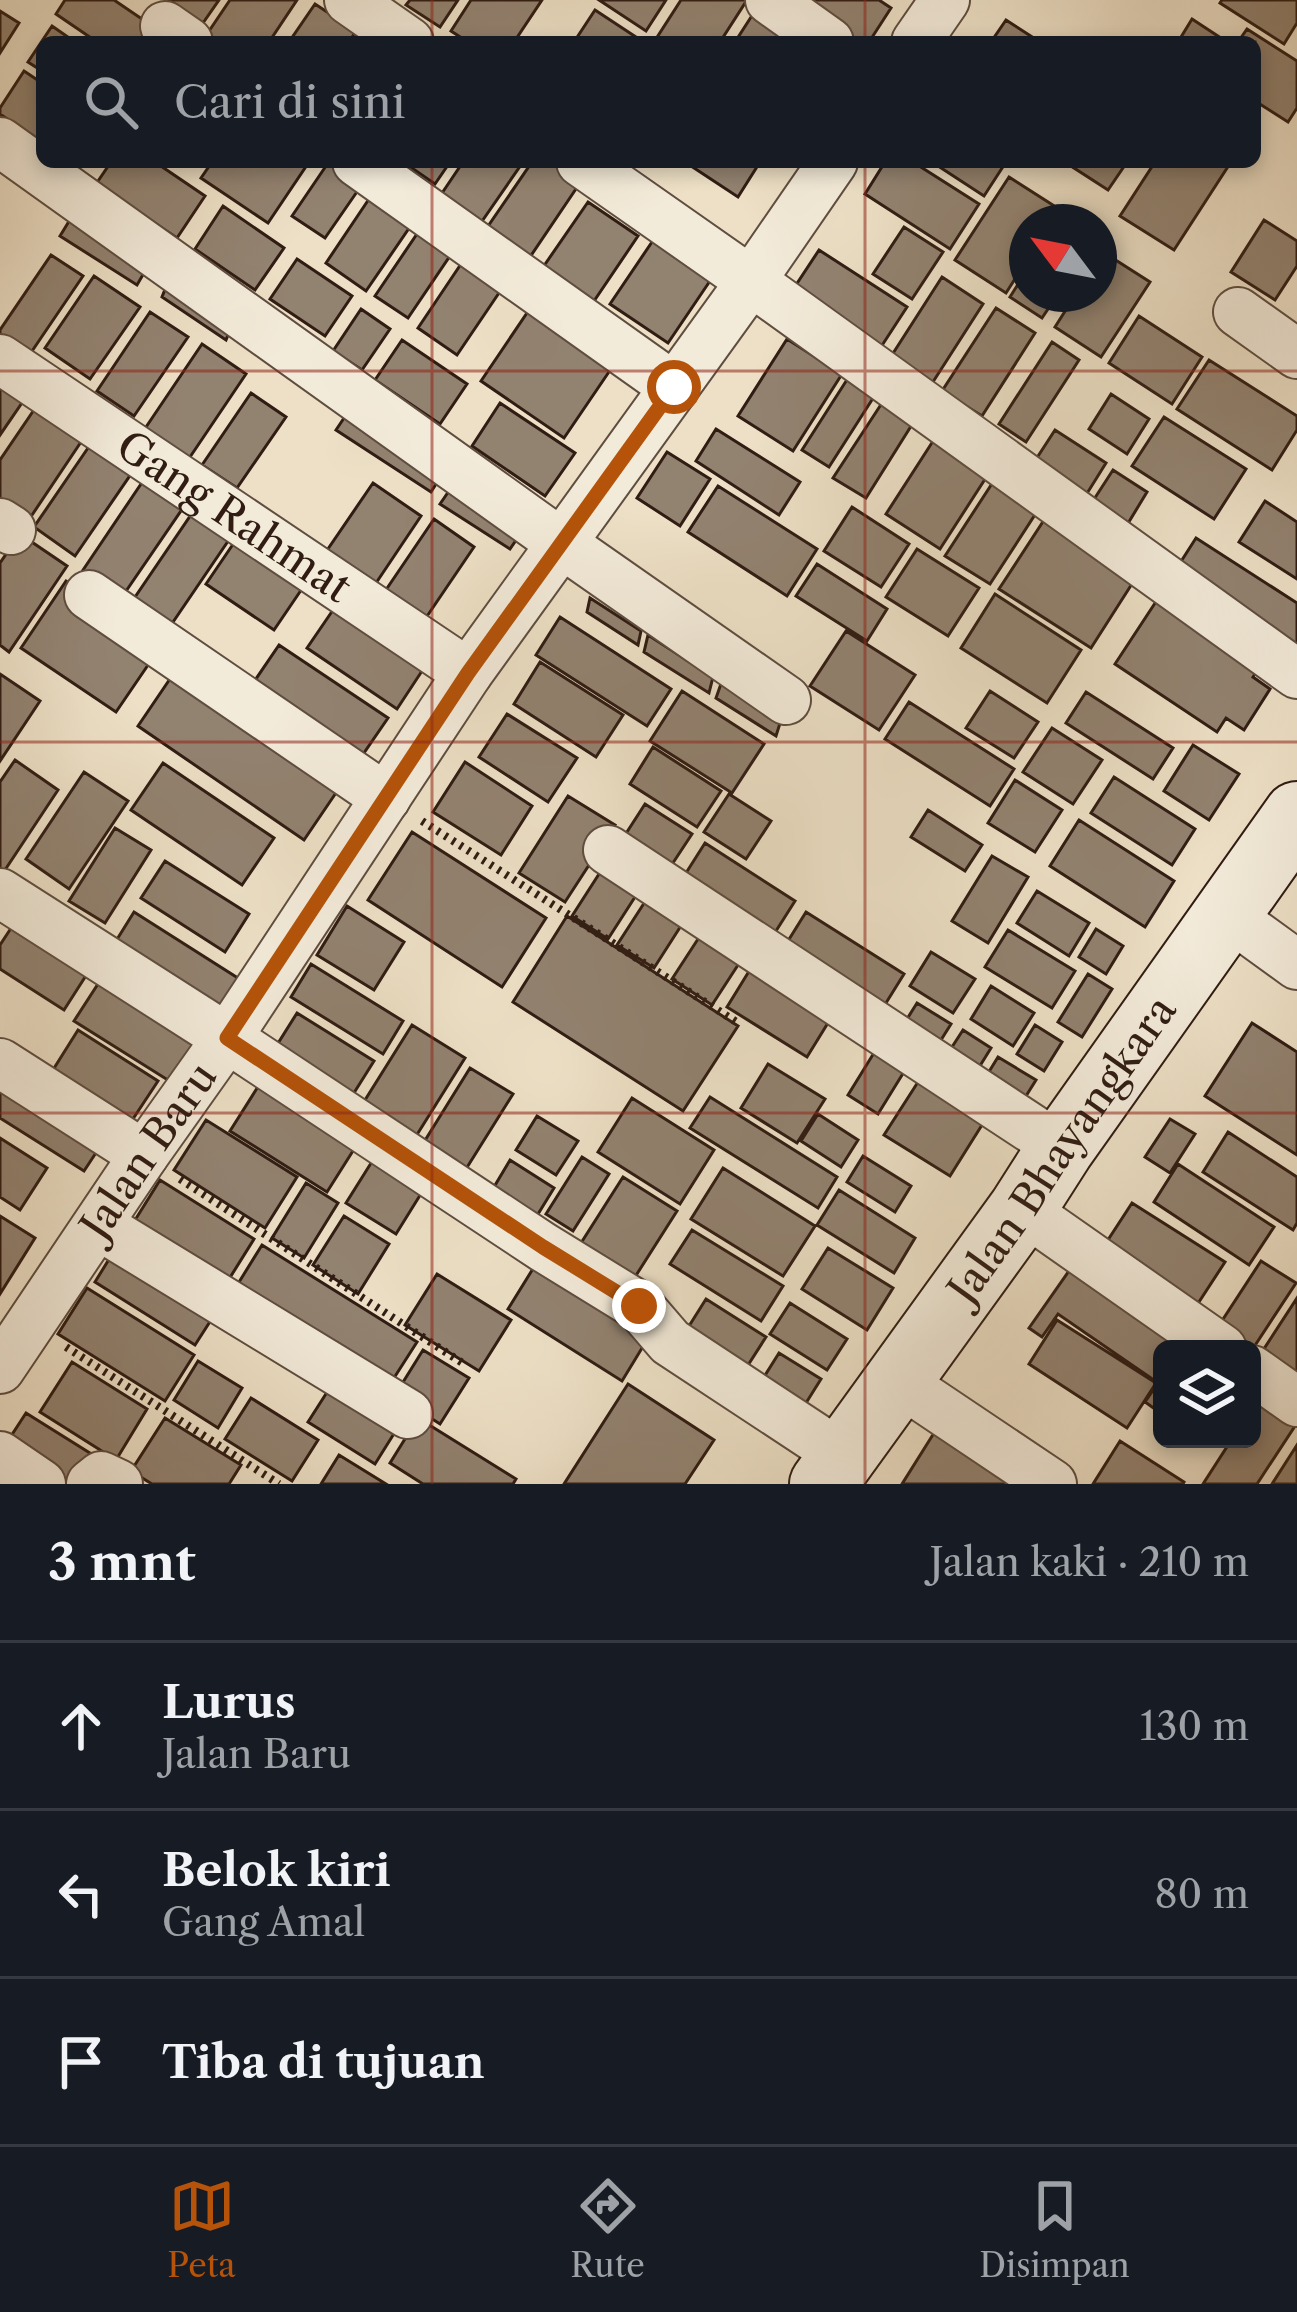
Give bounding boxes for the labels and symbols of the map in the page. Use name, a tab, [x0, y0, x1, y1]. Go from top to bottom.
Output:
north arrow	[1009, 204, 1117, 312]
route start	[647, 360, 701, 414]
street label: Gang Rahmat	[107, 419, 361, 613]
street label: Jalan Bhayangkara	[933, 985, 1187, 1318]
street label: Jalan Baru	[66, 1052, 228, 1254]
route end	[612, 1279, 666, 1333]

